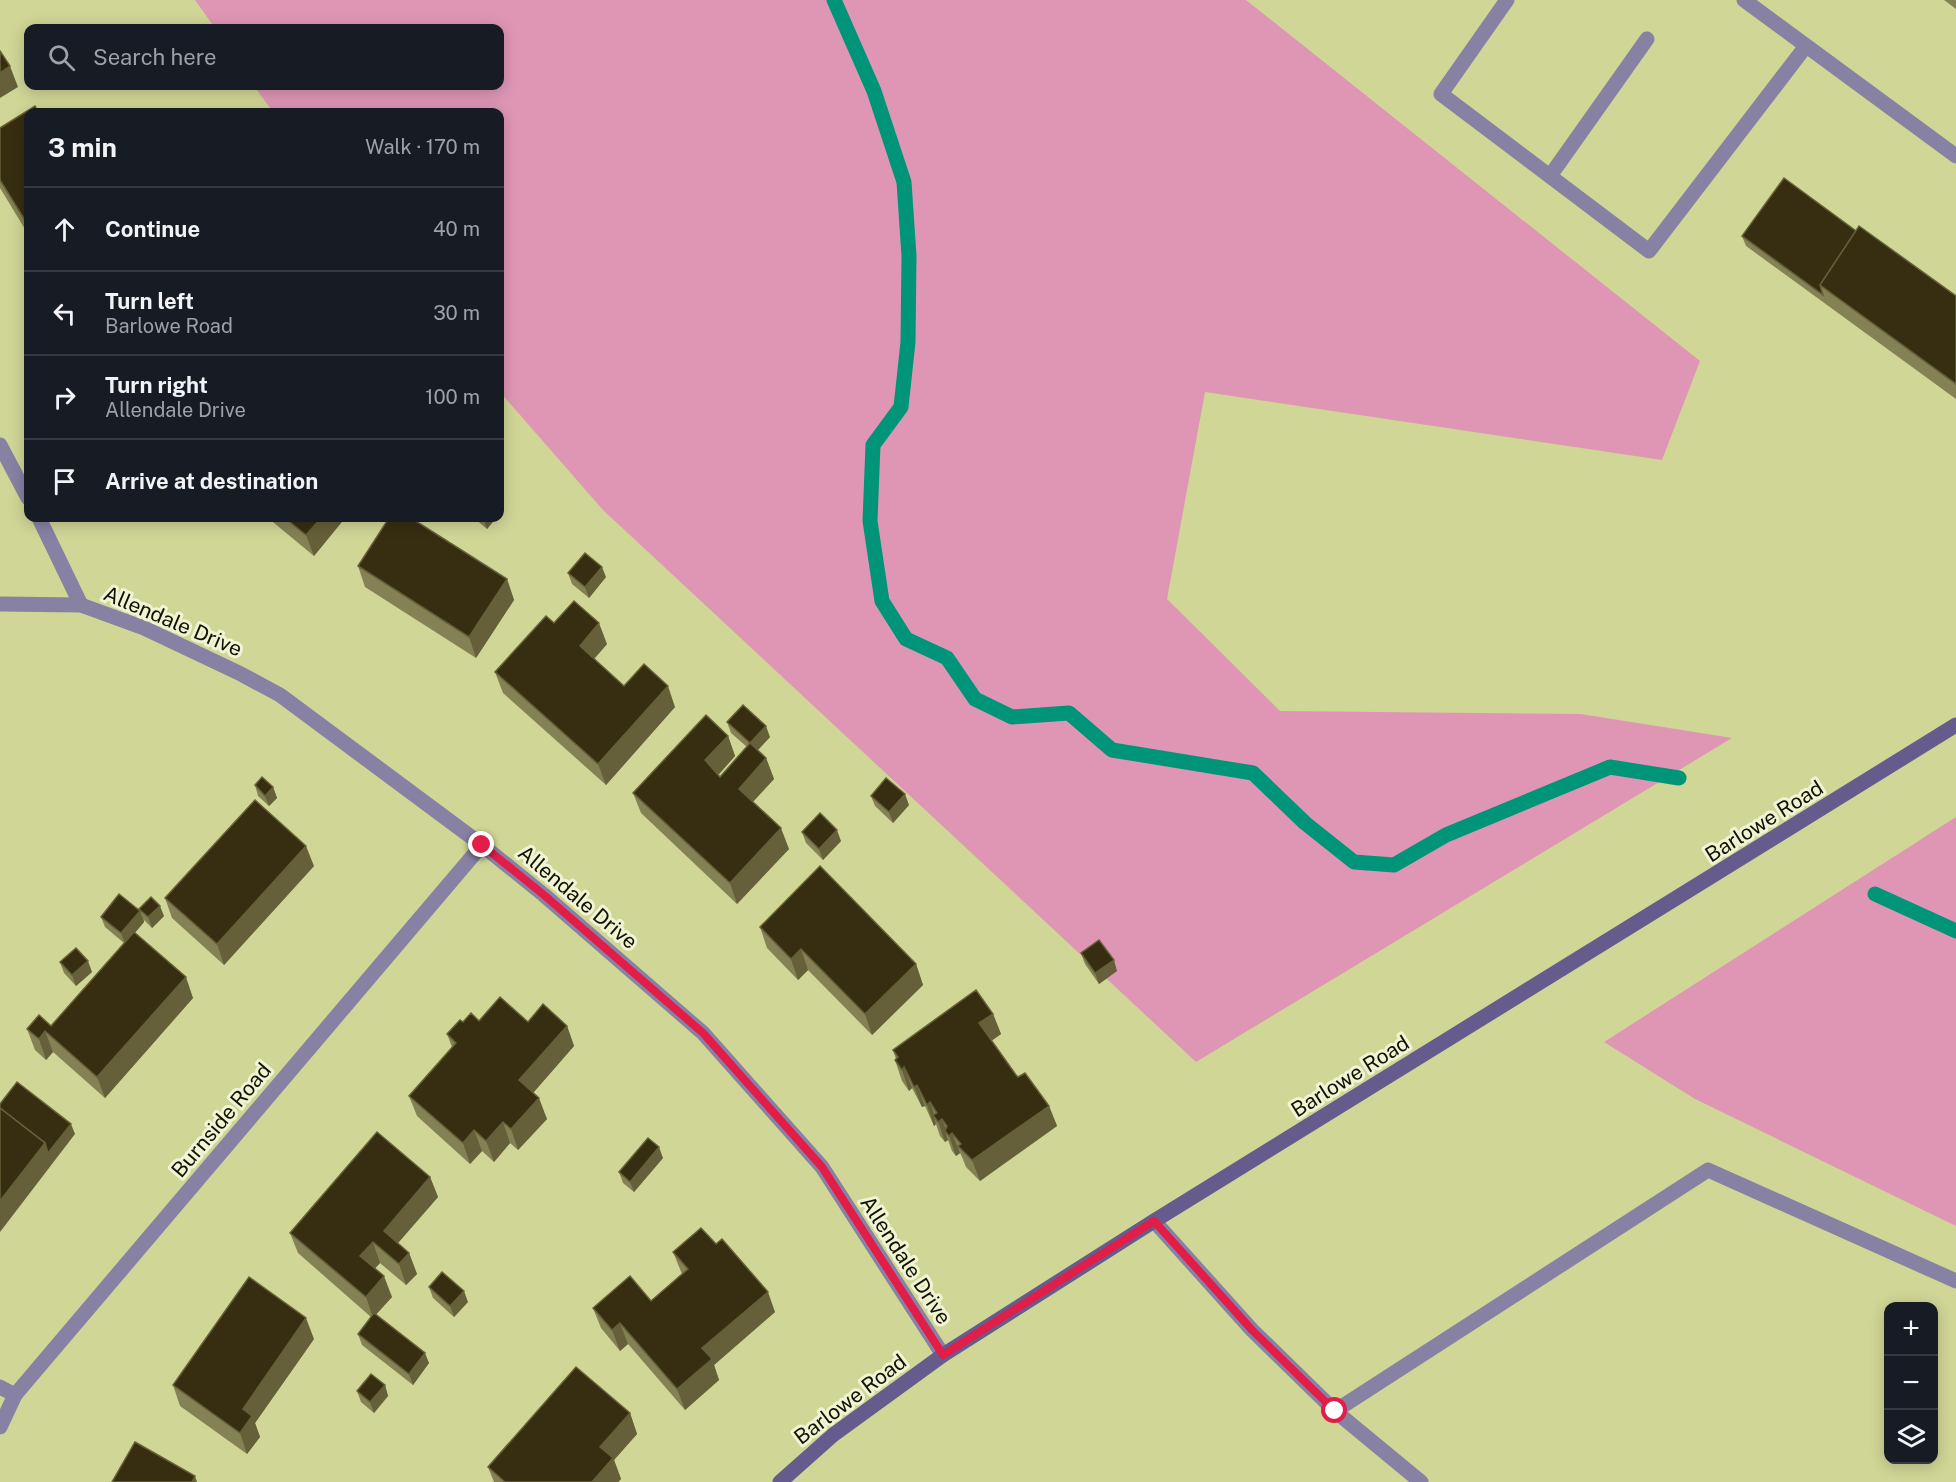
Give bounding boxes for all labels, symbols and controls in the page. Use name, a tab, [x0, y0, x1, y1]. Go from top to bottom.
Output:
search box	[24, 24, 504, 90]
icon: search	[45, 41, 78, 74]
text: Search here	[93, 44, 217, 70]
text: 3 min	[48, 132, 117, 163]
text: Walk · 170 m	[365, 135, 480, 159]
icon: ahead	[48, 213, 81, 246]
text: Continue	[105, 216, 200, 242]
text: 40 m	[433, 217, 480, 241]
text: Turn left	[105, 288, 194, 314]
icon: left	[48, 297, 81, 330]
text: 30 m	[433, 301, 480, 325]
text: Barlowe Road	[105, 314, 233, 338]
text: Turn right	[105, 372, 208, 398]
icon: right	[48, 381, 81, 414]
text: 100 m	[425, 385, 480, 409]
text: Allendale Drive	[105, 398, 246, 422]
icon: arrive	[48, 465, 81, 498]
text: Arrive at destination	[105, 468, 318, 494]
street label: Allendale Drive	[100, 581, 246, 661]
street label: Barlowe Road	[1700, 775, 1828, 867]
route end	[468, 831, 494, 857]
street label: Allendale Drive	[513, 840, 643, 954]
street label: Barlowe Road	[1286, 1030, 1414, 1122]
street label: Burnside Road	[166, 1058, 276, 1182]
street label: Allendale Drive	[855, 1191, 957, 1329]
map controls	[1884, 1302, 1938, 1464]
button: +	[1884, 1302, 1938, 1356]
street label: Barlowe Road	[789, 1349, 911, 1449]
button: −	[1884, 1356, 1938, 1410]
route start	[1321, 1397, 1347, 1423]
button: layers	[1884, 1410, 1938, 1464]

